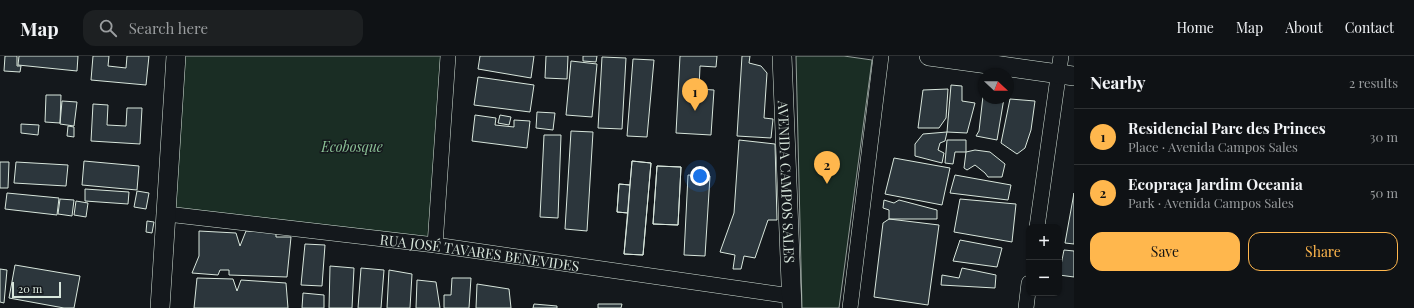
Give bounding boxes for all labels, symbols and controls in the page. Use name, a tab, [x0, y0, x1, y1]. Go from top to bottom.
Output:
search box	[83, 10, 363, 46]
text: Map	[20, 15, 59, 41]
icon: search	[97, 17, 119, 39]
text: Search here	[129, 18, 208, 38]
text: Home	[1176, 18, 1214, 37]
text: Map	[1236, 18, 1263, 37]
text: About	[1285, 18, 1323, 37]
text: Contact	[1345, 18, 1394, 37]
north arrow	[978, 68, 1014, 104]
text: Nearby	[1090, 71, 1145, 93]
text: 2 results	[1349, 74, 1398, 91]
pin: 1	[682, 78, 708, 111]
street label: AVENIDA CAMPOS SALES	[774, 99, 800, 264]
text: Residencial Parc des Princes	[1128, 118, 1326, 138]
text: 1	[1101, 128, 1105, 145]
text: 30 m	[1370, 128, 1398, 145]
park label: Ecobosque	[320, 137, 383, 156]
text: Place · Avenida Campos Sales	[1128, 138, 1298, 155]
pin: 2	[814, 151, 840, 184]
your location	[690, 166, 710, 186]
text: Ecopraça Jardim Oceania	[1128, 174, 1303, 194]
text: 2	[1100, 184, 1106, 201]
text: 50 m	[1370, 184, 1398, 201]
text: Park · Avenida Campos Sales	[1128, 194, 1294, 211]
map controls	[1026, 224, 1062, 296]
button: +	[1026, 224, 1062, 260]
street label: RUA JOSÉ TAVARES BENEVIDES	[379, 229, 581, 275]
button: Save	[1090, 232, 1240, 271]
button: Share	[1248, 232, 1398, 271]
button: −	[1026, 260, 1062, 296]
scale bar	[12, 280, 61, 299]
text: 20 m	[18, 281, 42, 296]

